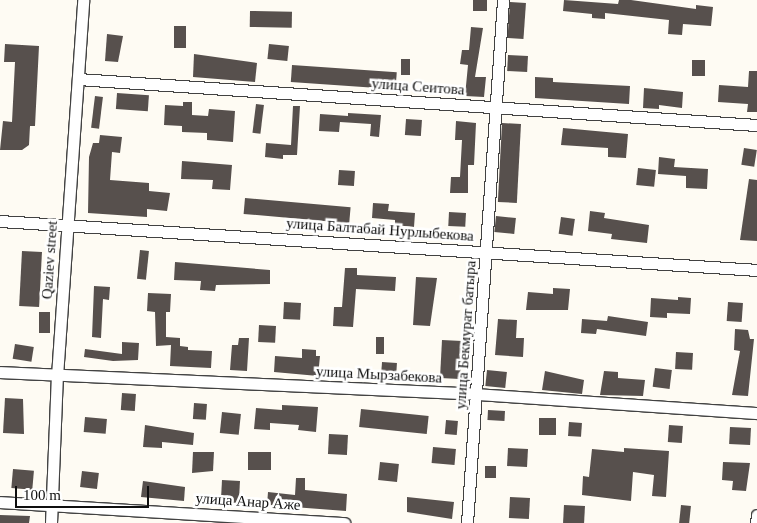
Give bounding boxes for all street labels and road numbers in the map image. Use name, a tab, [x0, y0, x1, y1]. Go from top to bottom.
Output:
street label: улица Сеитова	[371, 75, 465, 99]
street label: улица Балтабай Нурлыбекова	[286, 214, 474, 246]
street label: Qaziev street	[38, 220, 62, 300]
street label: улица Бекмурат батыра	[452, 260, 480, 410]
street label: улица Мырзабекова	[316, 363, 442, 387]
street label: улица Анар Аже	[195, 489, 301, 515]

